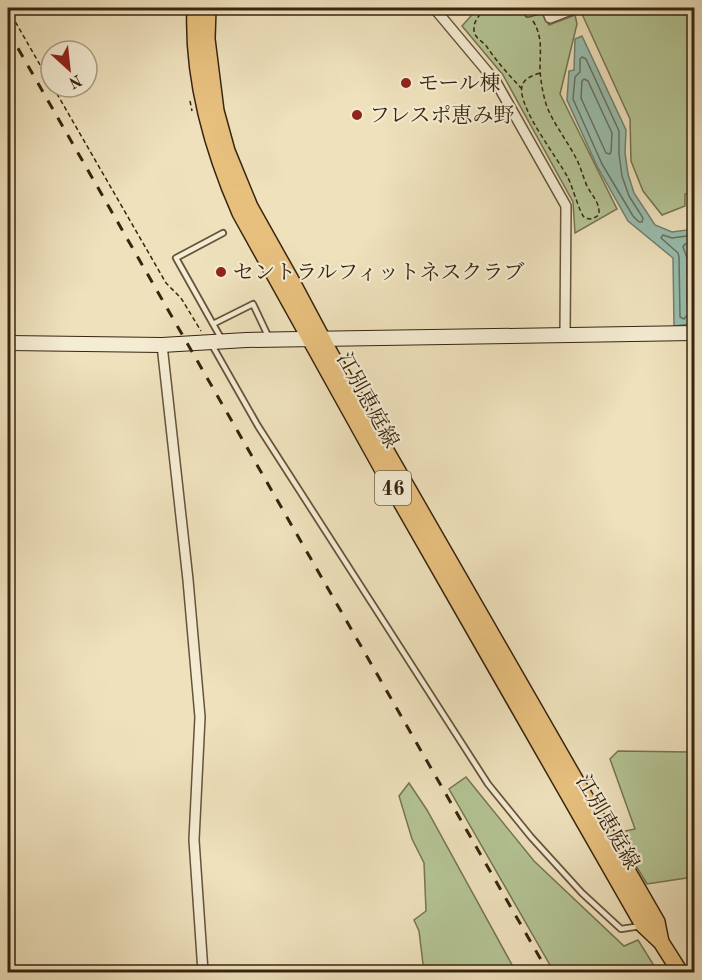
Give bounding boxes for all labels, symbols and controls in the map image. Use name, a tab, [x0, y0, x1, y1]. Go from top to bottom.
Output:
north arrow	[39, 39, 99, 99]
text: N	[65, 71, 84, 91]
place label: モール棟	[418, 72, 501, 95]
marker: モール棟	[399, 76, 413, 90]
place label: フレスポ恵み野	[369, 104, 515, 127]
marker: フレスポ恵み野	[350, 108, 364, 122]
place label: セントラルフィットネスクラブ	[233, 261, 524, 284]
marker: セントラルフィットネスクラブ	[214, 265, 228, 279]
street label: 江別恵庭線	[332, 349, 403, 452]
road number: 46	[375, 471, 411, 505]
street label: 江別恵庭線	[571, 771, 644, 873]

